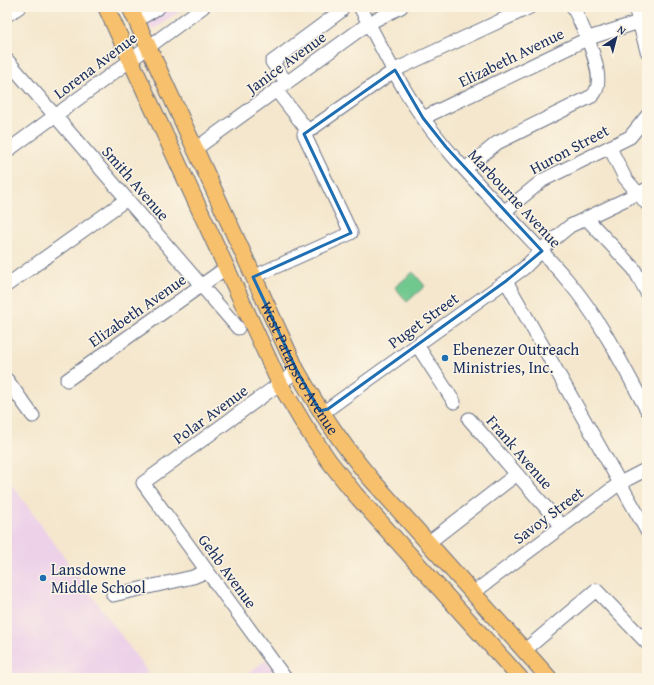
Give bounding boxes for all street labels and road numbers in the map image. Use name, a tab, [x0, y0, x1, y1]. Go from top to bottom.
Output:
street label: Elizabeth Avenue	[454, 21, 568, 93]
street label: Janice Avenue	[240, 25, 331, 100]
street label: Lorena Avenue	[48, 26, 142, 104]
street label: Huron Street	[525, 118, 613, 180]
street label: Smith Avenue	[97, 140, 175, 226]
street label: Marbourne Avenue	[463, 143, 567, 253]
street label: Elizabeth Avenue	[83, 267, 191, 353]
street label: Puget Street	[383, 286, 464, 354]
street label: West Patapsco Avenue	[255, 297, 345, 440]
street label: Polar Avenue	[167, 378, 253, 450]
street label: Frank Avenue	[481, 410, 559, 494]
street label: Savoy Street	[508, 480, 589, 550]
street label: Gehb Avenue	[193, 529, 263, 613]

